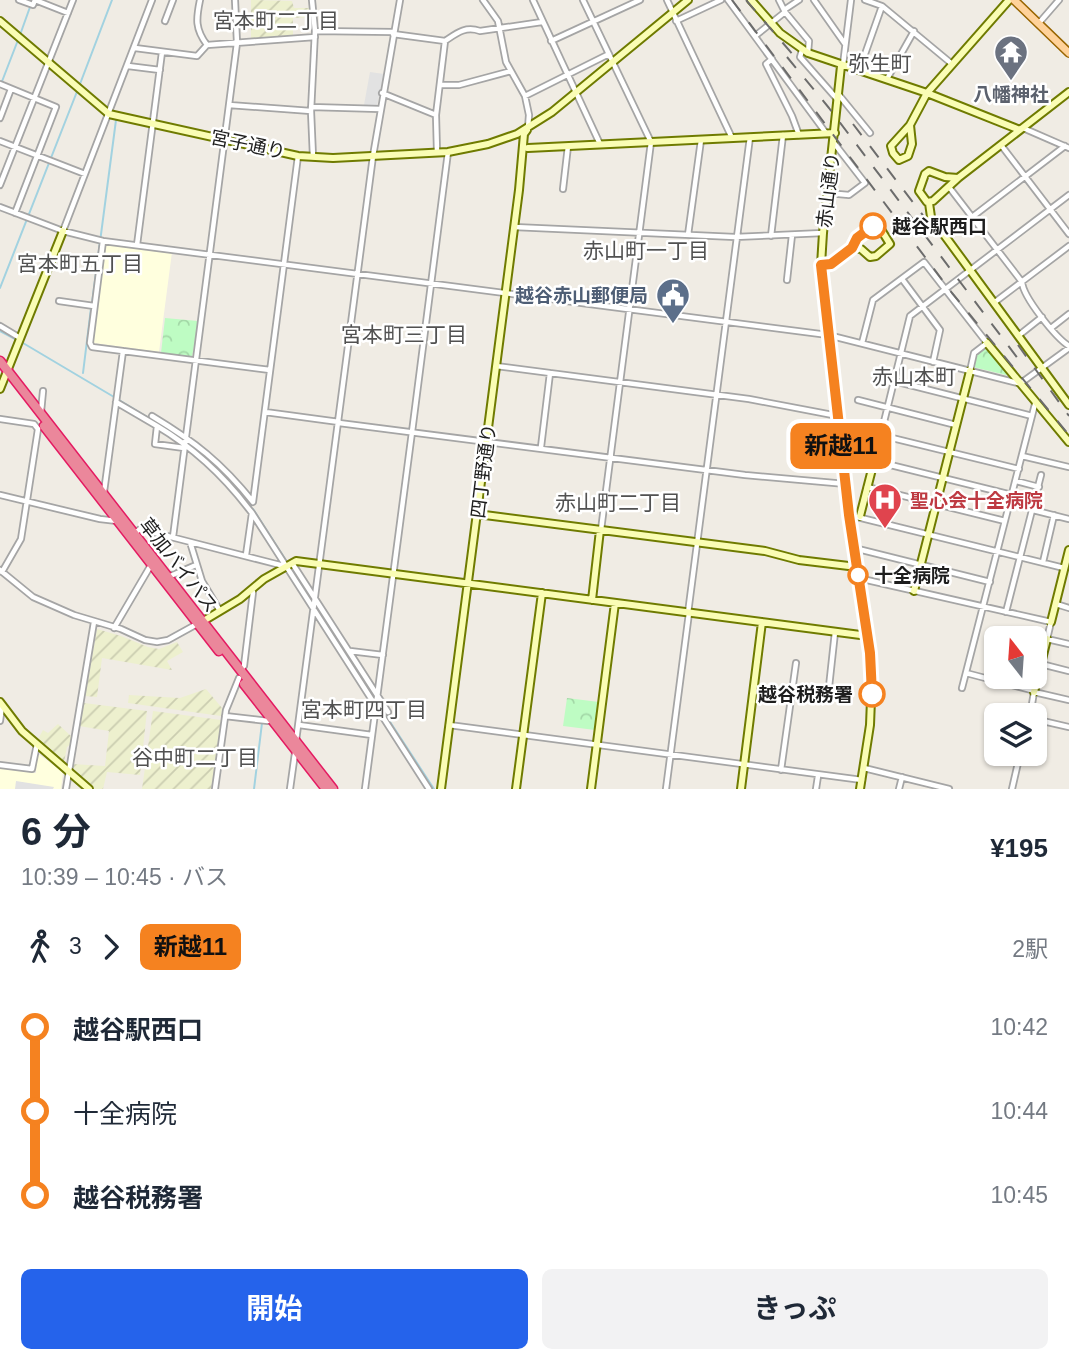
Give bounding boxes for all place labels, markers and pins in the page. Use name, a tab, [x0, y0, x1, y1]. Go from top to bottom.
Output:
temple icon: 八幡神社	[992, 33, 1030, 82]
place label: 八幡神社	[973, 84, 1049, 105]
marker: 越谷駅西口	[860, 213, 886, 239]
place label: 越谷駅西口	[892, 216, 987, 237]
public building icon: 越谷赤山郵便局	[654, 276, 692, 325]
place label: 越谷赤山郵便局	[515, 285, 648, 306]
hospital icon: 聖心会十全病院	[866, 481, 904, 530]
place label: 聖心会十全病院	[910, 490, 1043, 511]
marker: 十全病院	[848, 565, 868, 585]
place label: 十全病院	[874, 565, 950, 586]
marker: 越谷税務署	[859, 681, 885, 707]
place label: 越谷税務署	[758, 684, 853, 705]

